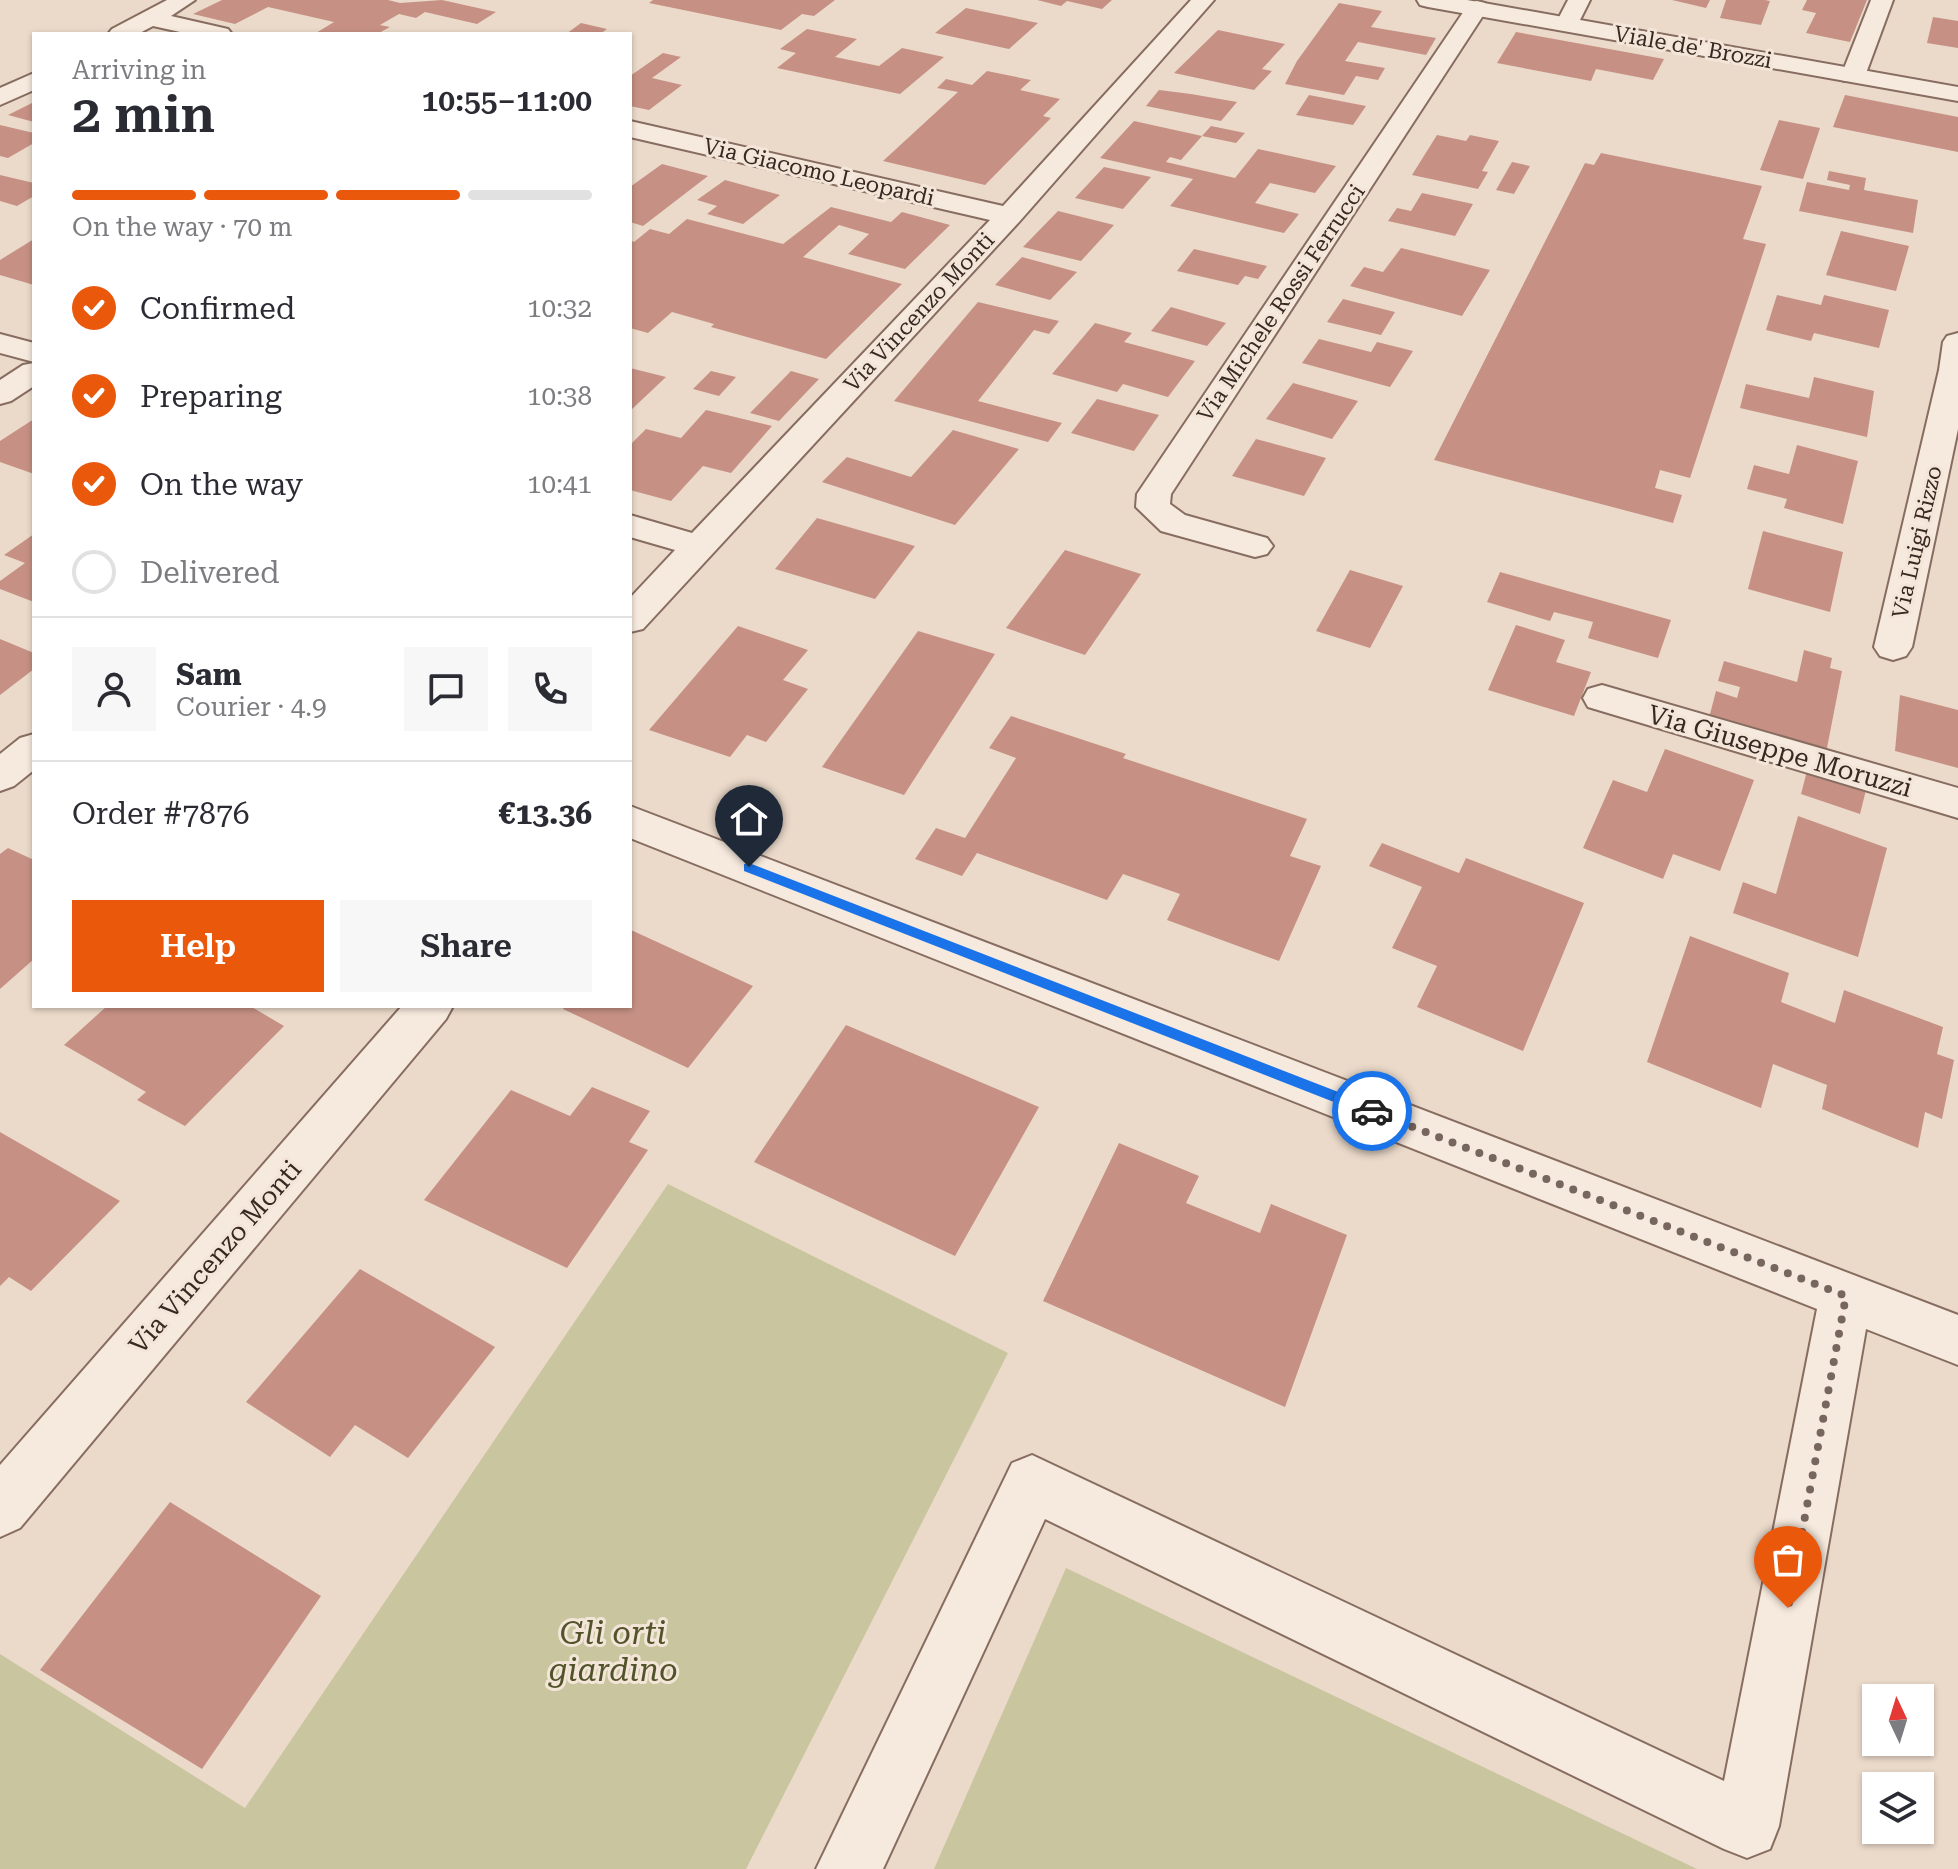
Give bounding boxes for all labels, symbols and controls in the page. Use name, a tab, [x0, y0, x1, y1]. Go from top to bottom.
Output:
street label: Viale de' Brozzi	[1612, 21, 1774, 73]
text: Arriving in	[72, 55, 206, 85]
text: 10:55–11:00	[422, 83, 592, 118]
text: 2 min	[72, 84, 215, 145]
street label: Via Giacomo Leopardi	[701, 133, 937, 211]
street label: Via Michele Rossi Ferrucci	[1192, 180, 1370, 426]
text: On the way · 70 m	[72, 212, 292, 242]
street label: Via Vincenzo Monti	[839, 227, 999, 397]
icon: check	[72, 286, 116, 330]
text: Confirmed	[140, 291, 295, 326]
text: 10:32	[527, 293, 592, 323]
icon: check	[72, 374, 116, 418]
text: Preparing	[140, 379, 282, 414]
text: 10:38	[527, 381, 592, 411]
icon: check	[72, 462, 116, 506]
street label: Via Luigi Rizzo	[1887, 463, 1947, 621]
text: On the way	[140, 467, 303, 502]
text: 10:41	[527, 469, 592, 499]
text: Delivered	[140, 555, 279, 590]
button: person	[72, 647, 156, 731]
button: chat	[404, 647, 488, 731]
button: phone	[508, 647, 592, 731]
text: Sam	[176, 657, 242, 692]
text: Courier · 4.9	[176, 692, 326, 722]
street label: Via Giuseppe Moruzzi	[1644, 699, 1916, 803]
pin	[715, 785, 783, 867]
text: Order #7876	[72, 796, 250, 831]
text: €13.36	[499, 796, 592, 831]
icon: home	[727, 797, 771, 841]
button: Help	[72, 900, 324, 992]
button: Share	[340, 900, 592, 992]
courier	[1332, 1071, 1412, 1151]
icon: car	[1350, 1089, 1394, 1133]
street label: Via Vincenzo Monti	[123, 1154, 307, 1360]
pin	[1754, 1526, 1822, 1608]
icon: bag	[1766, 1538, 1810, 1582]
park label: Gli orti giardino	[547, 1614, 678, 1689]
north arrow	[1862, 1684, 1934, 1756]
map controls	[1862, 1684, 1934, 1844]
button: layers	[1862, 1772, 1934, 1844]

